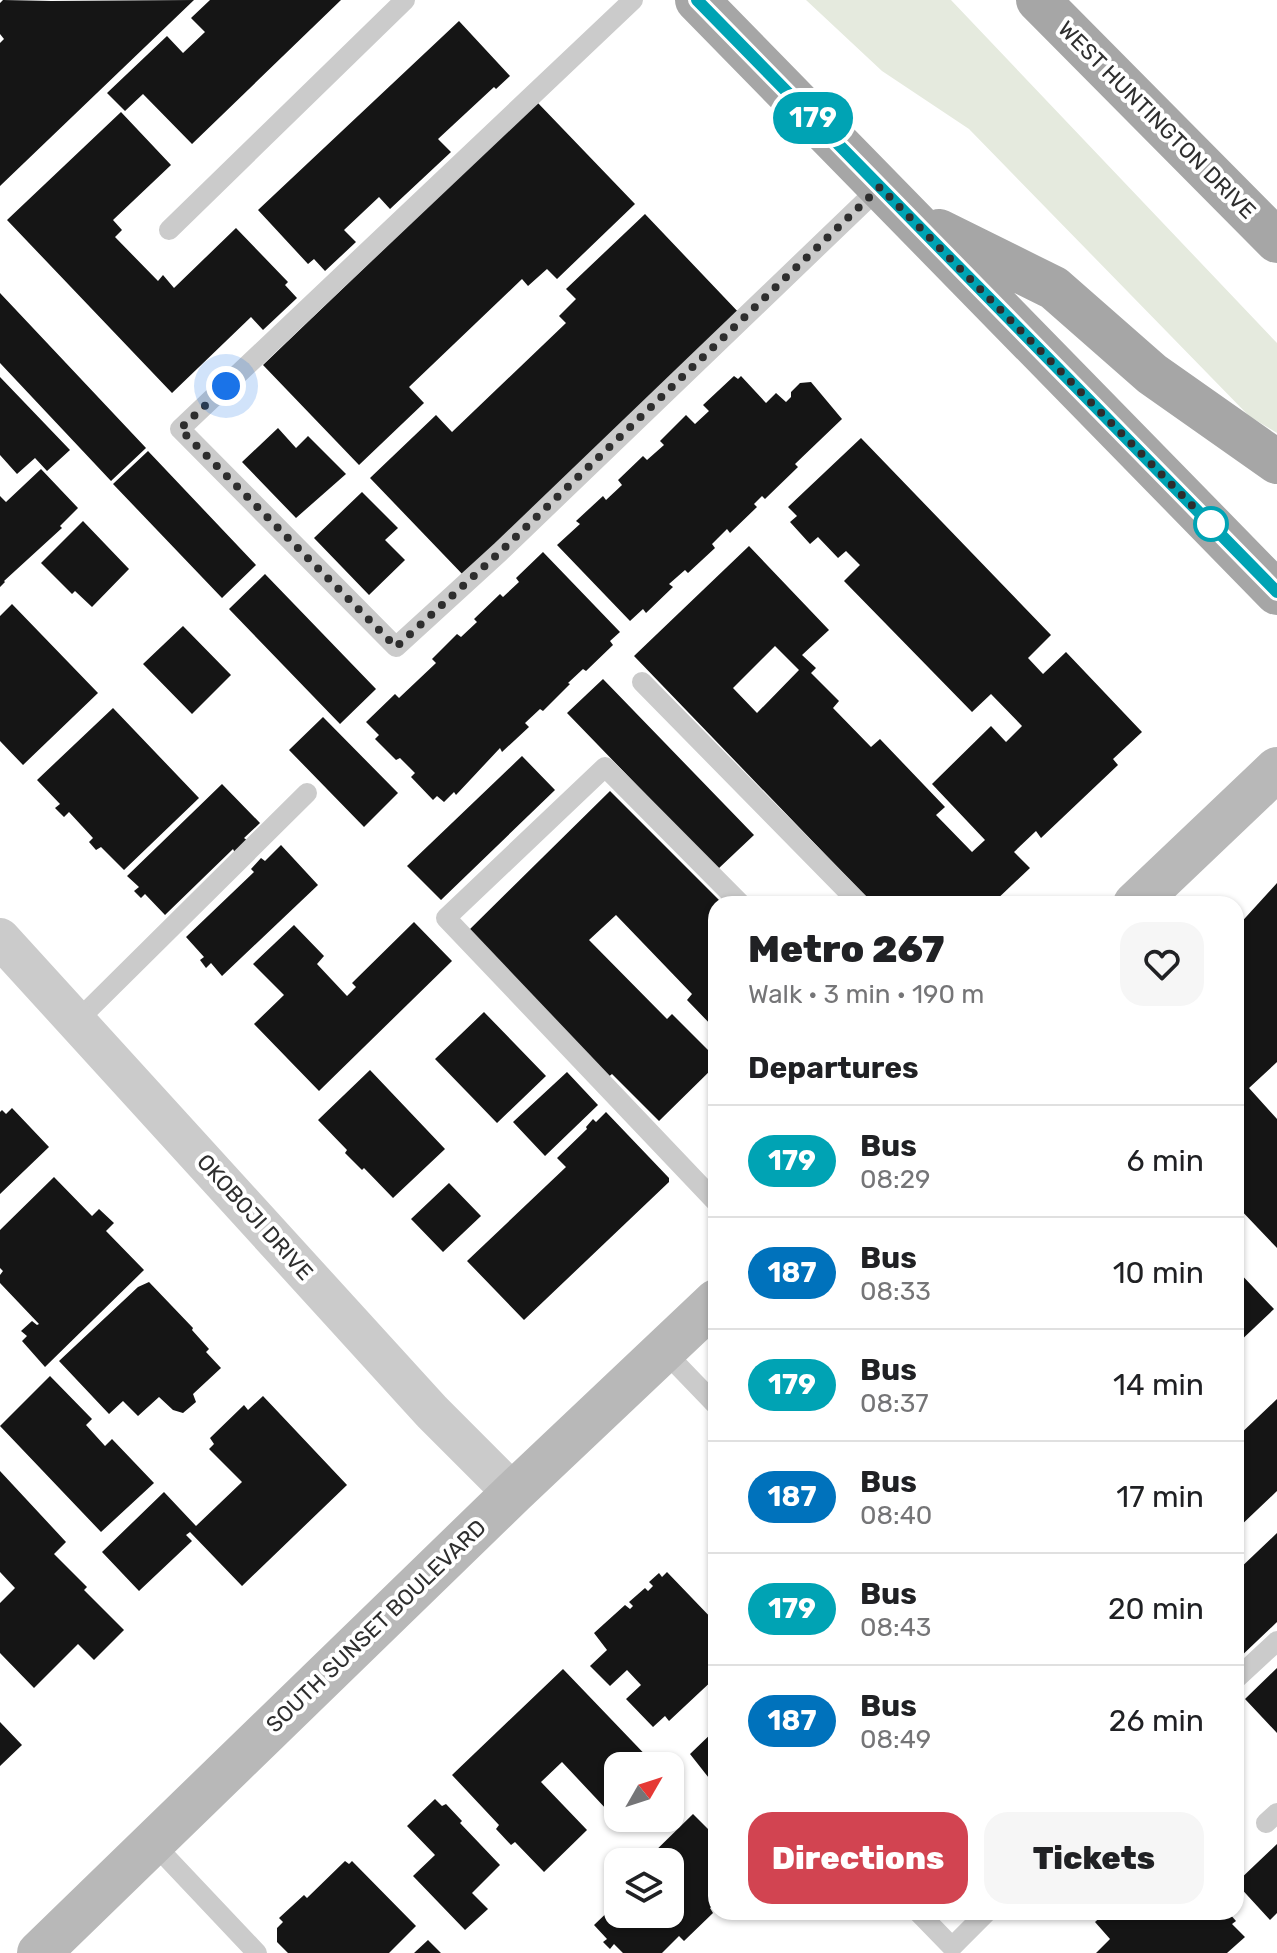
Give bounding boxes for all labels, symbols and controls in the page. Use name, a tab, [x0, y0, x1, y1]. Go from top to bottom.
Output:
street label: WEST HUNTINGTON DRIVE	[1053, 16, 1261, 224]
line badge: 179	[767, 92, 859, 144]
text: 179	[789, 101, 837, 134]
your location	[206, 366, 246, 406]
unlabelled marker	[1194, 507, 1228, 541]
button: heart	[1120, 922, 1204, 1006]
text: Metro 267	[748, 926, 945, 972]
text: Walk · 3 min · 190 m	[748, 979, 984, 1010]
text: Departures	[748, 1050, 919, 1086]
text: Bus	[860, 1128, 917, 1164]
text: 6 min	[1126, 1143, 1204, 1179]
text: 179	[768, 1144, 816, 1177]
street label: OKOBOJI DRIVE	[191, 1148, 319, 1286]
text: 08:29	[860, 1164, 930, 1195]
text: Bus	[860, 1240, 917, 1276]
text: 10 min	[1113, 1255, 1204, 1291]
text: 187	[768, 1256, 816, 1289]
text: 08:33	[860, 1276, 931, 1307]
text: Bus	[860, 1352, 917, 1388]
text: 14 min	[1113, 1367, 1204, 1403]
text: 179	[768, 1368, 816, 1401]
text: 08:37	[860, 1388, 929, 1419]
text: Bus	[860, 1464, 917, 1500]
text: 17 min	[1116, 1479, 1204, 1515]
text: 187	[768, 1480, 816, 1513]
text: 08:40	[860, 1500, 932, 1531]
street label: SOUTH SUNSET BOULEVARD	[261, 1514, 491, 1738]
text: Bus	[860, 1576, 917, 1612]
text: 20 min	[1108, 1591, 1204, 1627]
text: 179	[768, 1592, 816, 1625]
text: 08:43	[860, 1612, 931, 1643]
text: Bus	[860, 1688, 917, 1724]
text: 26 min	[1109, 1703, 1204, 1739]
text: 187	[768, 1704, 816, 1737]
text: 08:49	[860, 1724, 931, 1755]
north arrow	[604, 1752, 684, 1832]
map controls	[604, 1752, 684, 1928]
button: Directions	[748, 1812, 968, 1904]
button: Tickets	[984, 1812, 1204, 1904]
button: layers	[604, 1848, 684, 1928]

